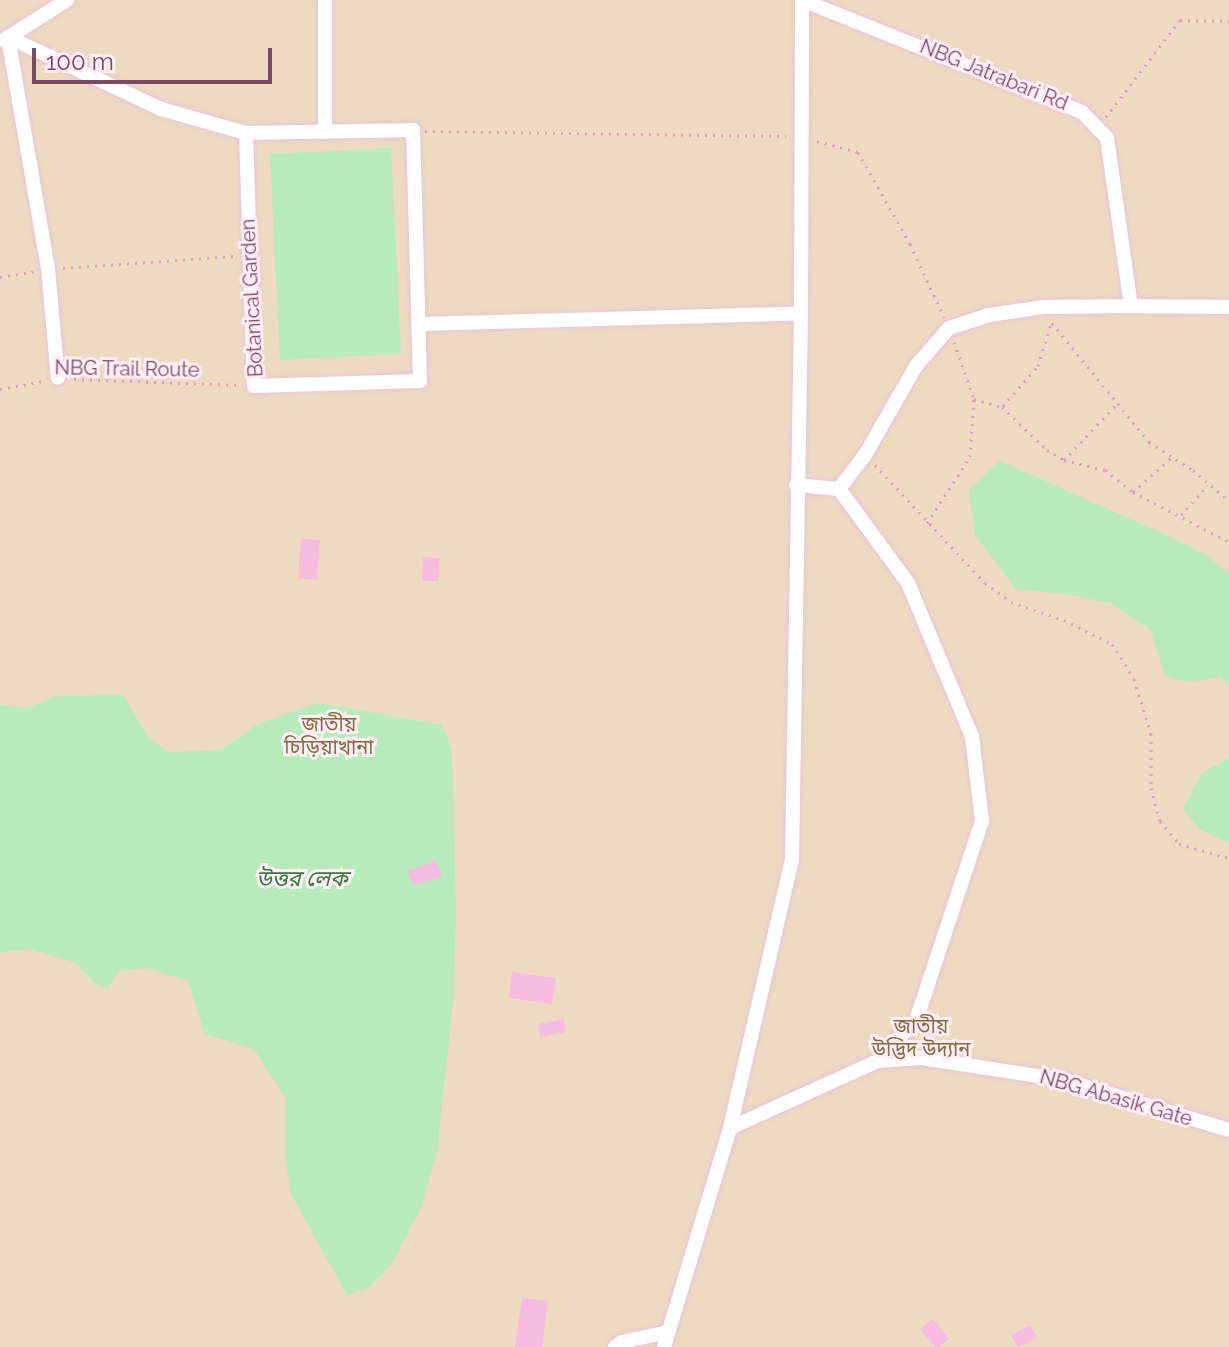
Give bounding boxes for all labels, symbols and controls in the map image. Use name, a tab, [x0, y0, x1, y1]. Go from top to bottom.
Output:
scale bar	[36, 32, 276, 82]
street label: NBG Jatrabari Rd	[916, 34, 1072, 116]
text: 100 m	[46, 47, 114, 76]
street label: Botanical Garden	[236, 218, 268, 378]
street label: NBG Trail Route	[54, 356, 200, 382]
park label: জাতীয় চিড়িয়াখানা	[284, 713, 374, 760]
water label: উত্তর লেক	[256, 866, 348, 892]
park label: জাতীয় উদ্ভিদ উদ্যান	[872, 1014, 970, 1061]
street label: NBG Abasik Gate	[1037, 1065, 1195, 1131]

